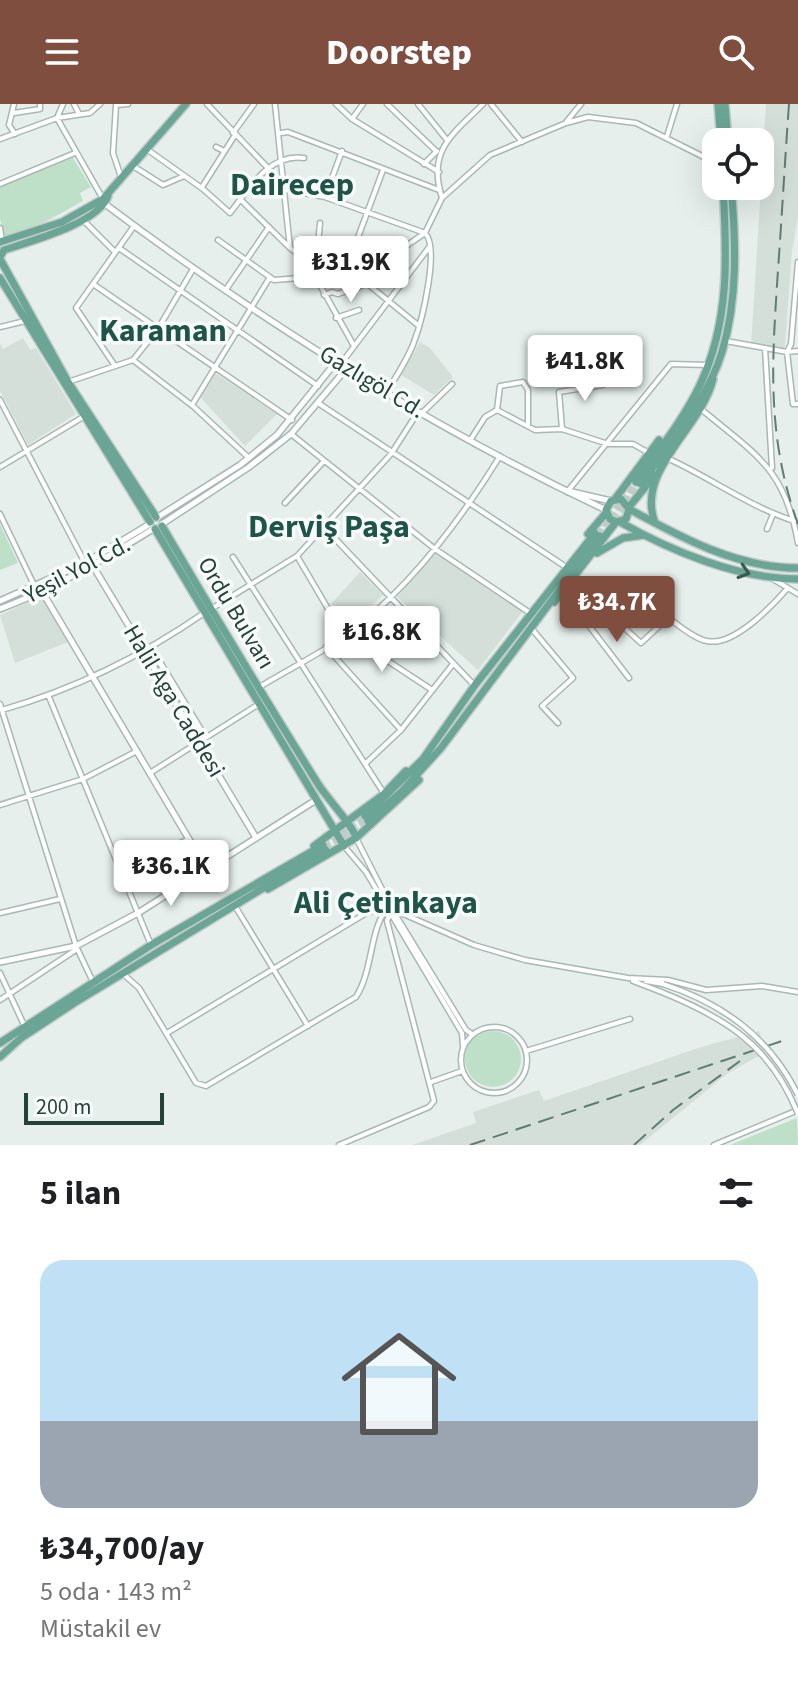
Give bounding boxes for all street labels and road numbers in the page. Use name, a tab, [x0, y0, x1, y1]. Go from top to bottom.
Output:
street label: Gazlıgöl Cd.	[312, 337, 432, 427]
street label: Yeşil Yol Cd.	[16, 527, 137, 613]
street label: Ordu Bulvarı	[189, 550, 283, 676]
street label: Halil Aga Caddesi	[115, 618, 233, 784]

